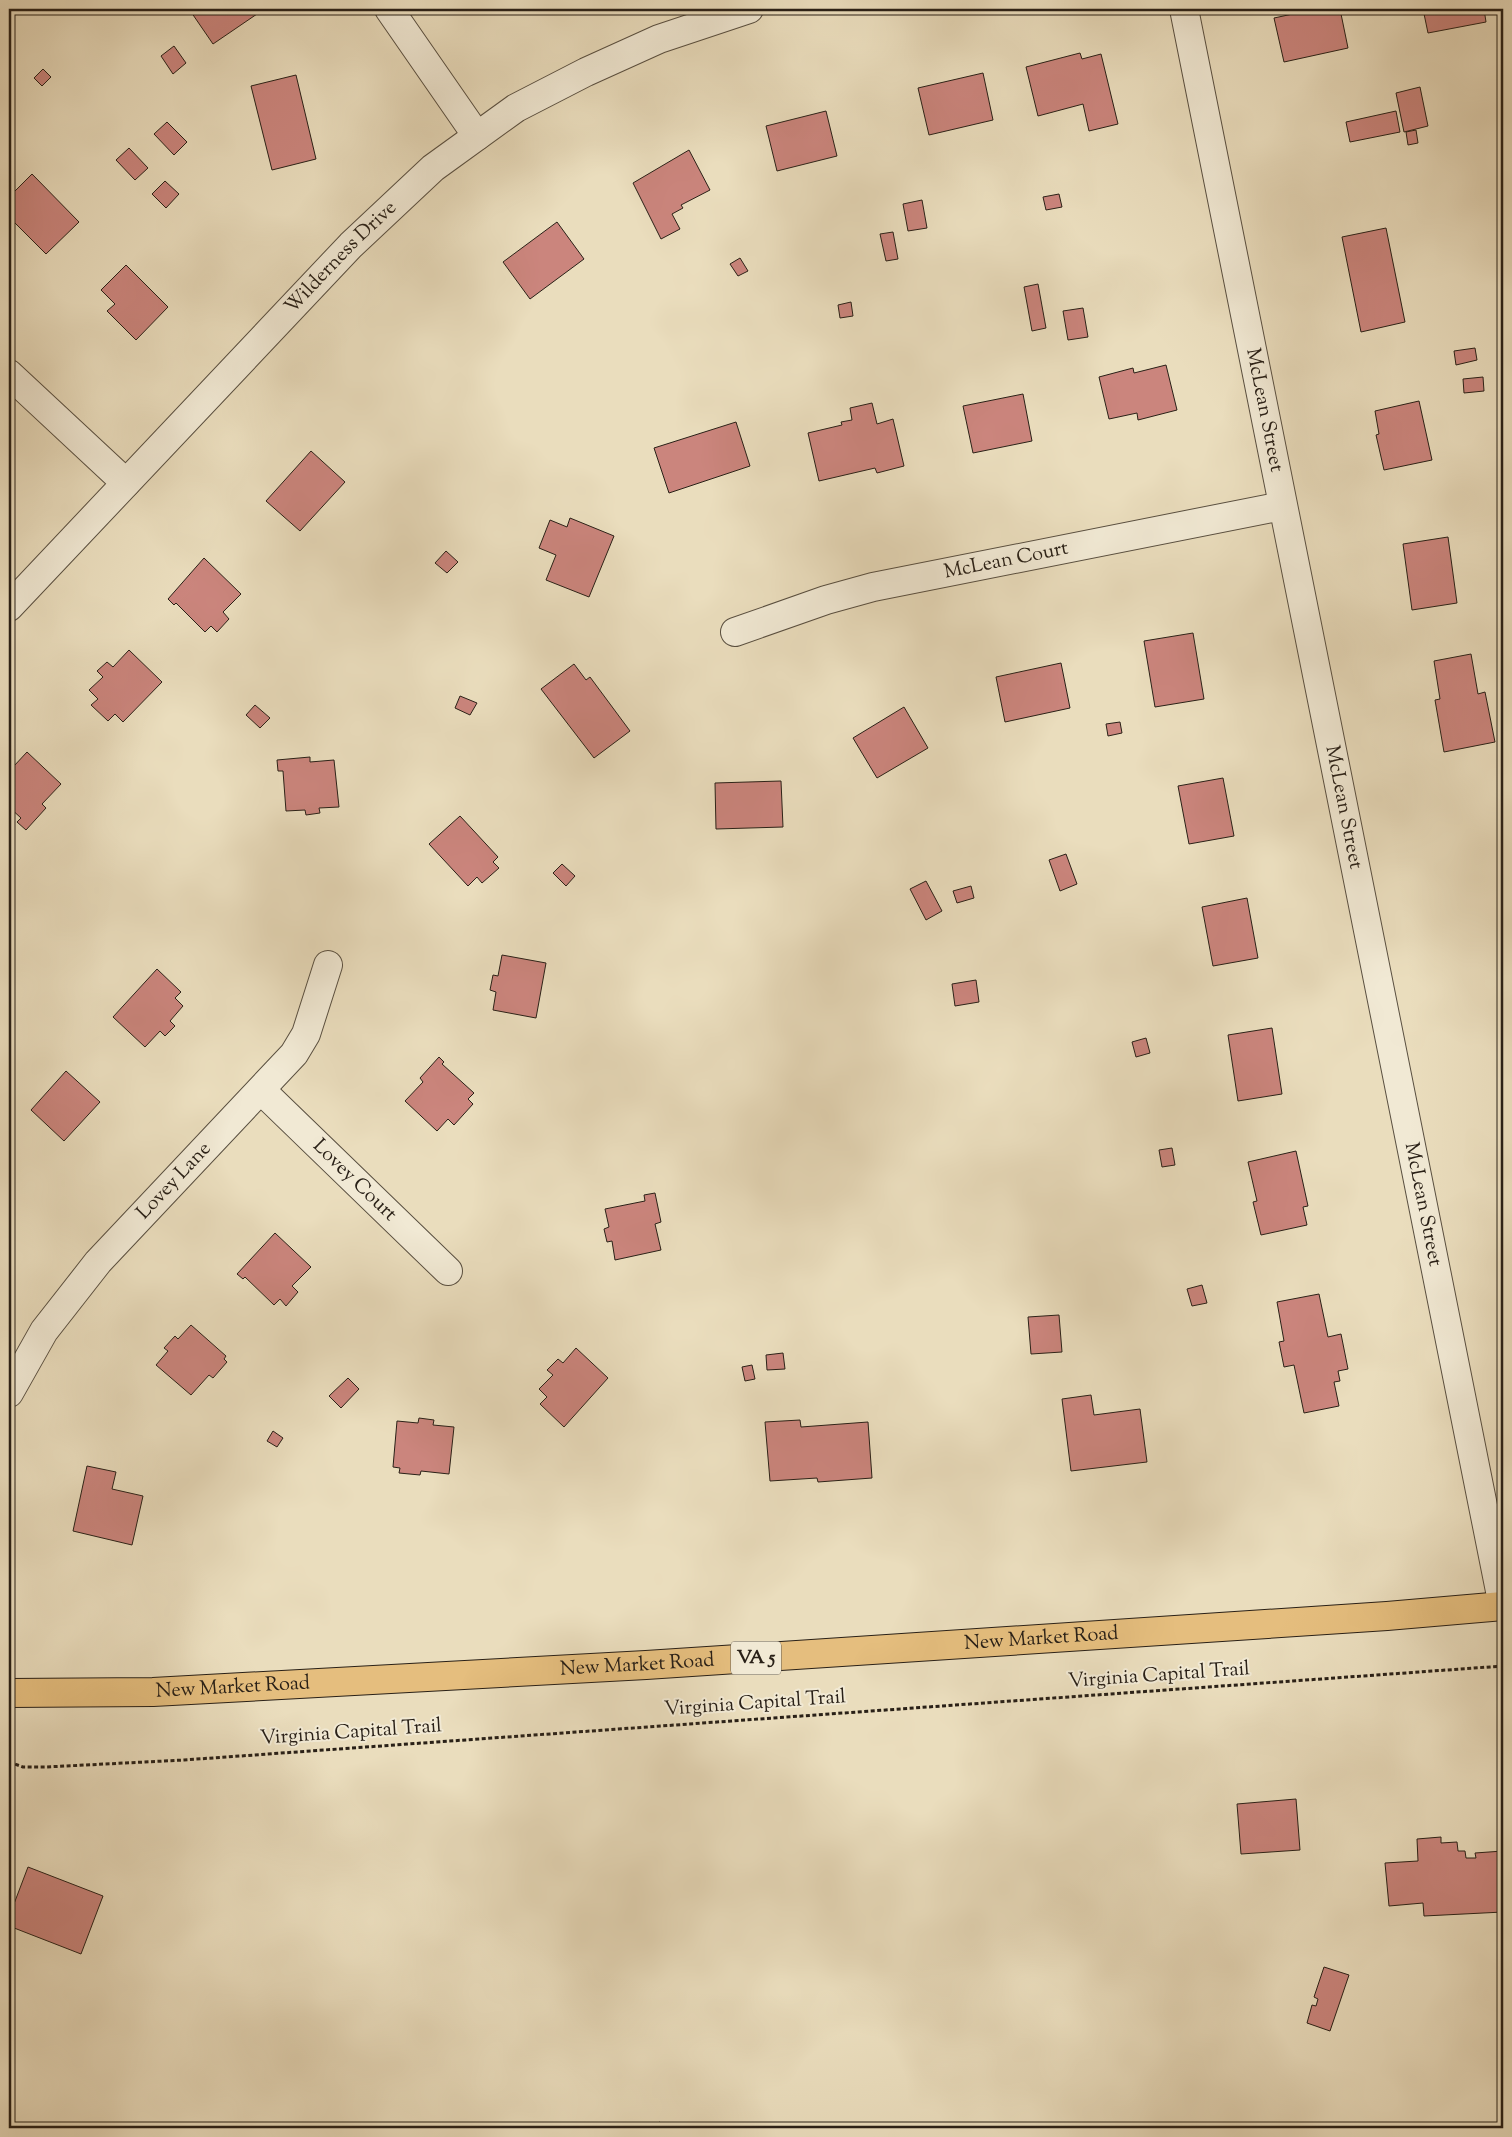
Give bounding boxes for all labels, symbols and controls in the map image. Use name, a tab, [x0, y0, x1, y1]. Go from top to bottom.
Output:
street label: Wilderness Drive	[278, 194, 404, 321]
street label: McLean Street	[1238, 346, 1291, 475]
street label: McLean Court	[941, 534, 1071, 587]
street label: McLean Street	[1317, 743, 1370, 872]
street label: Lovey Court	[306, 1132, 403, 1228]
street label: Lovey Lane	[130, 1136, 218, 1227]
street label: McLean Street	[1396, 1140, 1449, 1269]
street label: New Market Road	[963, 1619, 1119, 1658]
road number: VA 5	[731, 1642, 781, 1675]
street label: New Market Road	[559, 1646, 715, 1684]
street label: Virginia Capital Trail	[1067, 1655, 1251, 1697]
street label: New Market Road	[155, 1669, 311, 1706]
street label: Virginia Capital Trail	[663, 1683, 847, 1725]
street label: Virginia Capital Trail	[259, 1712, 443, 1754]

